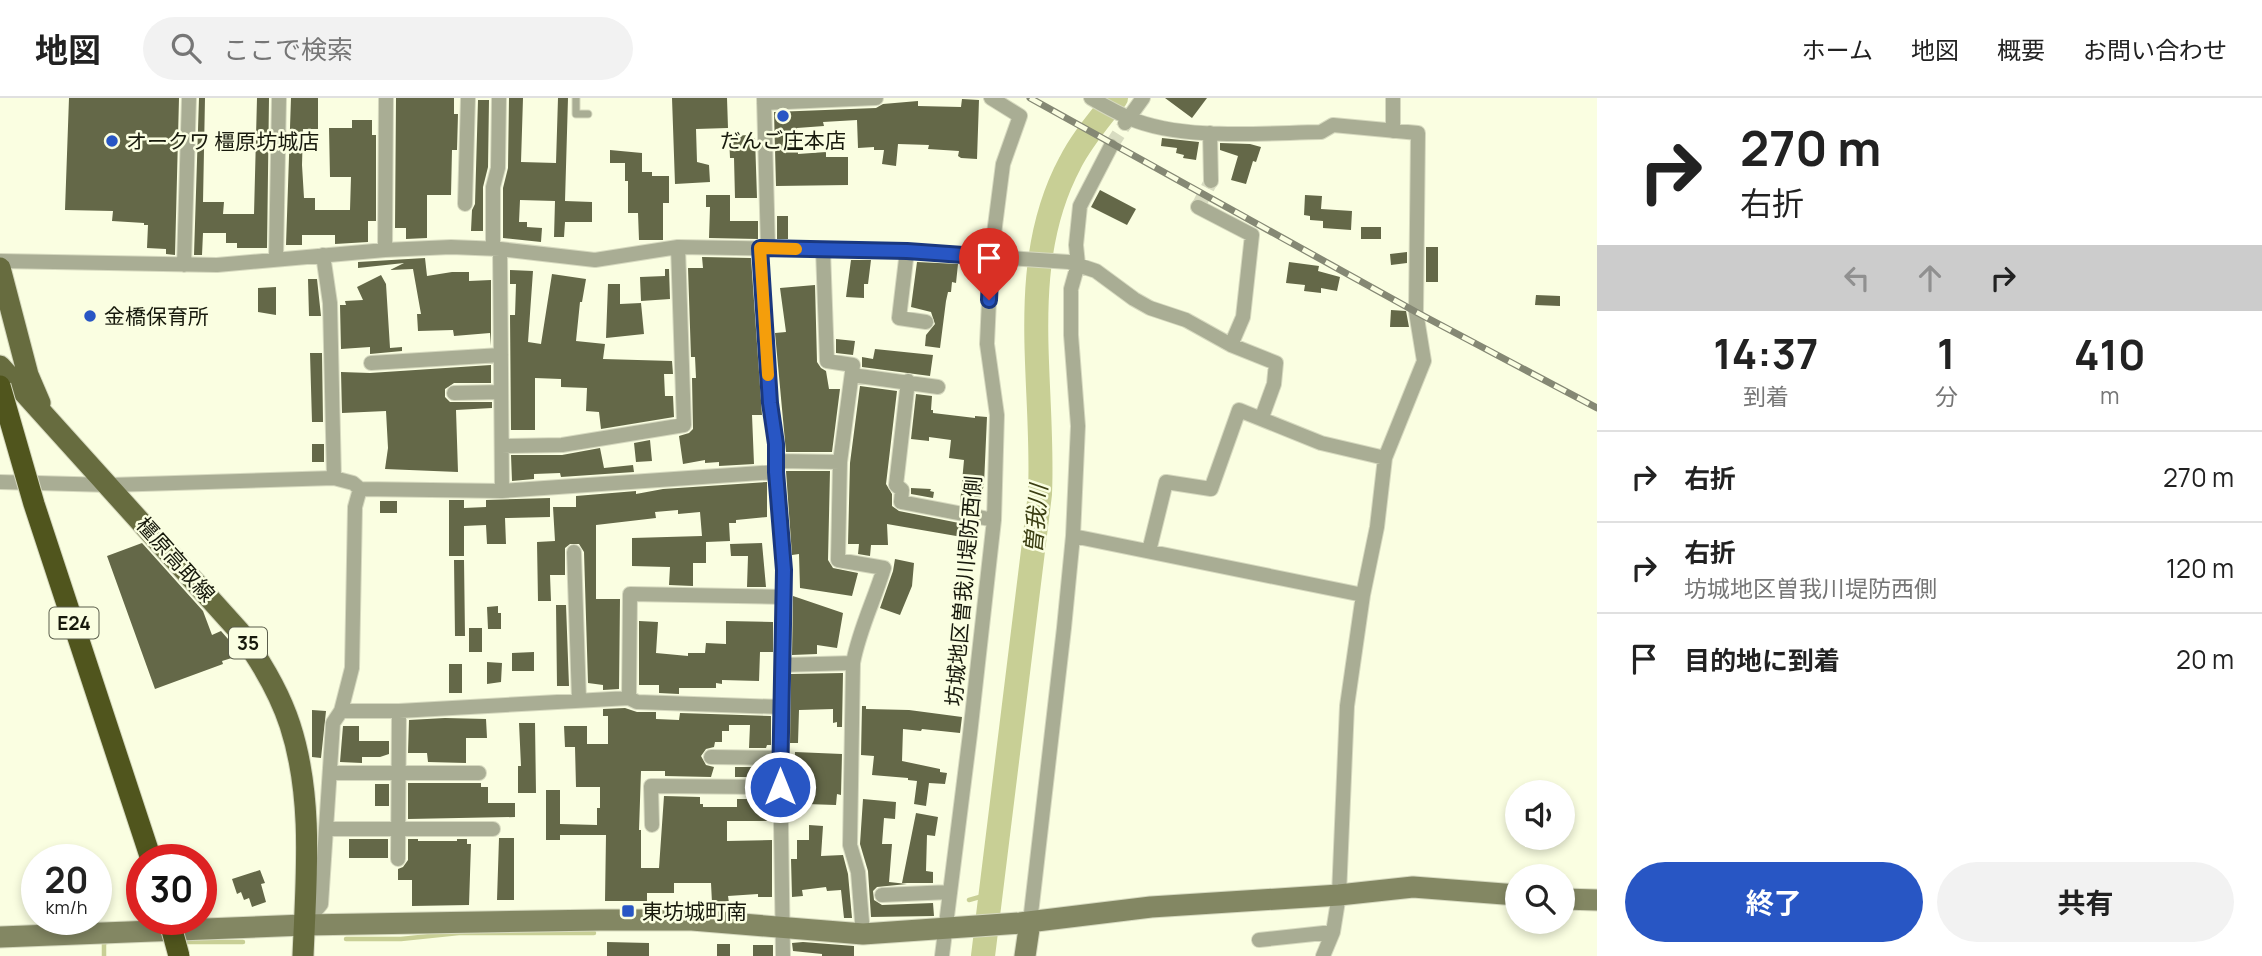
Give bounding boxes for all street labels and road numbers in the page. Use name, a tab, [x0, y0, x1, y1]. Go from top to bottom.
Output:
street label: 坊城地区曽我川堤防西側	[939, 475, 987, 707]
street label: 橿原高取線	[130, 511, 222, 607]
road number: E24	[50, 608, 98, 638]
road number: 35	[229, 628, 267, 658]

